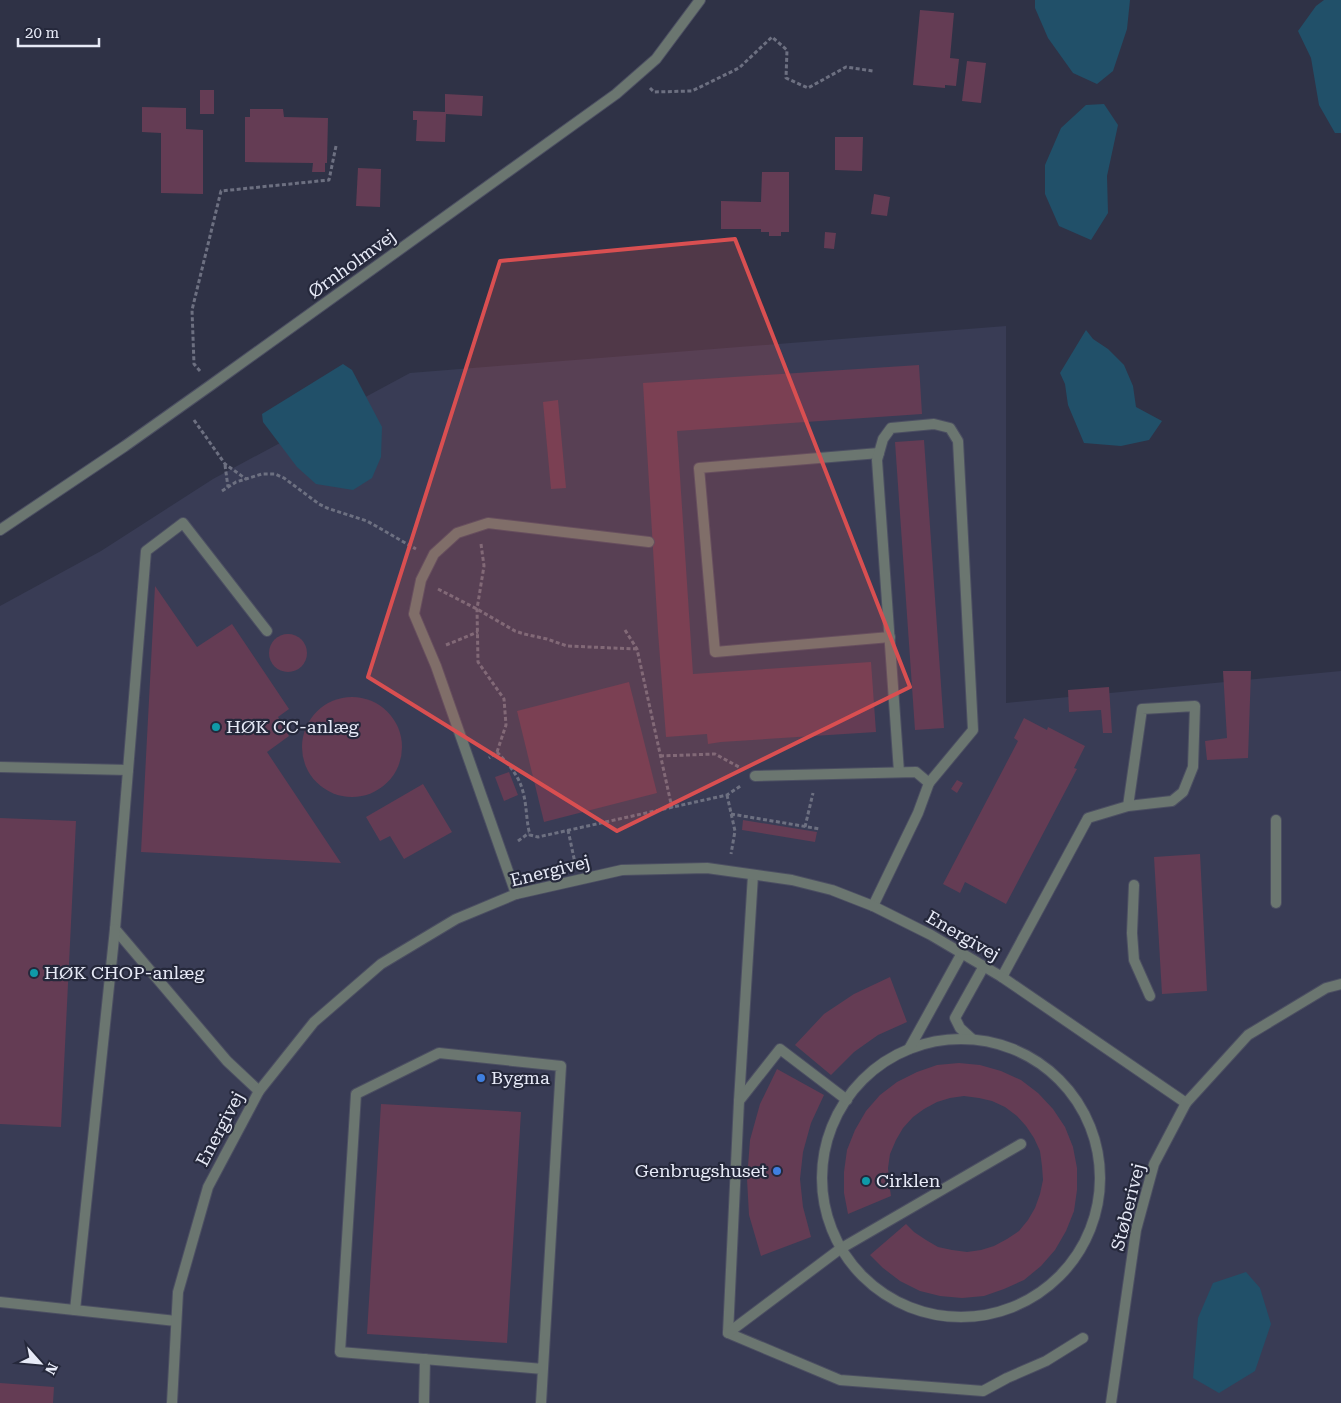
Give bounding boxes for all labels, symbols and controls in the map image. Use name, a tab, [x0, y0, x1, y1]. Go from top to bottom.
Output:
scale bar	[18, 15, 99, 47]
text: 20 m	[25, 24, 60, 42]
street label: Ørnholmvej	[304, 225, 399, 302]
place label: HØK CC-anlæg	[226, 716, 359, 737]
marker: HØK CC-anlæg	[210, 721, 222, 733]
street label: Energivej	[508, 850, 592, 891]
street label: Energivej	[923, 906, 1004, 965]
place label: HØK CHOP-anlæg	[44, 962, 205, 983]
marker: HØK CHOP-anlæg	[28, 967, 40, 979]
place label: Bygma	[491, 1067, 550, 1088]
marker: Bygma	[475, 1072, 487, 1084]
street label: Energivej	[191, 1088, 248, 1170]
place label: Genbrugshuset	[635, 1160, 767, 1181]
street label: Støberivej	[1107, 1161, 1149, 1253]
marker: Genbrugshuset	[771, 1165, 783, 1177]
place label: Cirklen	[876, 1170, 941, 1191]
marker: Cirklen	[860, 1175, 872, 1187]
north arrow	[15, 1338, 65, 1388]
text: N	[42, 1360, 61, 1378]

